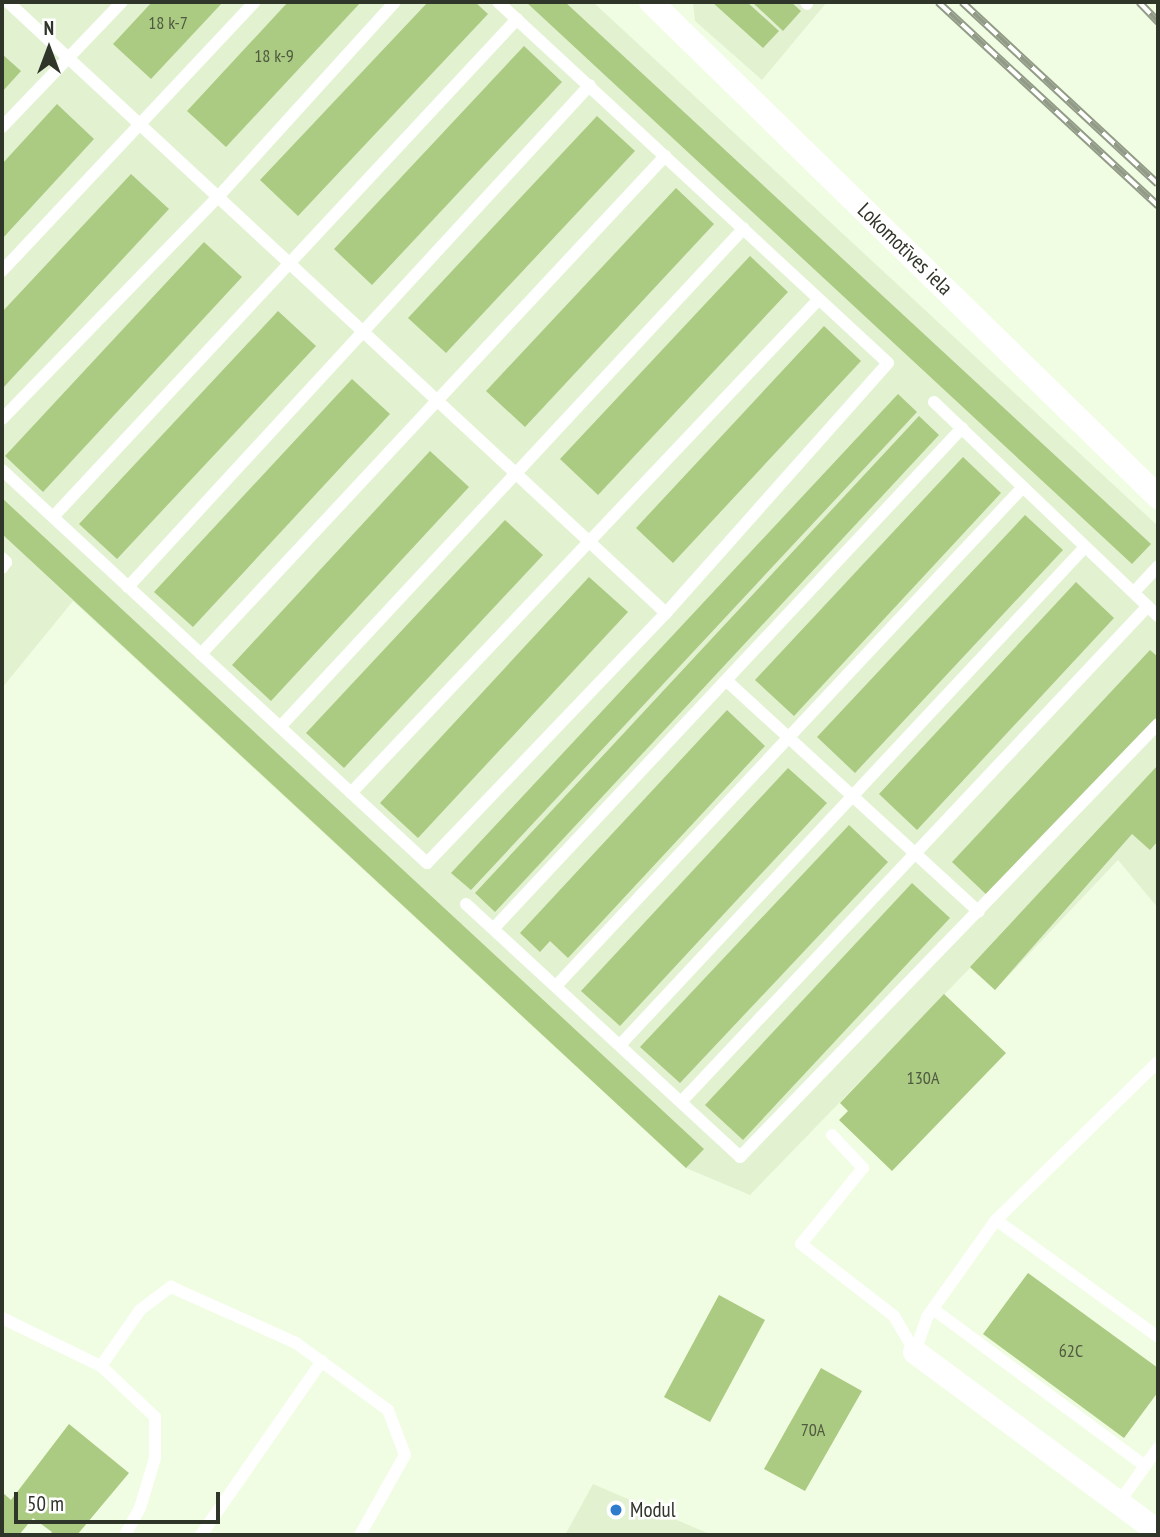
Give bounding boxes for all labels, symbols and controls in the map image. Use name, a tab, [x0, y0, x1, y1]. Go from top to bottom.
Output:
house number: 18 k-7	[148, 12, 188, 34]
north arrow	[14, 14, 84, 84]
text: N	[44, 16, 54, 40]
house number: 18 k-9	[254, 45, 294, 67]
street label: Lokomotīves iela	[852, 198, 958, 300]
house number: 130A	[907, 1067, 939, 1089]
house number: 62C	[1059, 1340, 1083, 1362]
house number: 70A	[801, 1419, 825, 1441]
scale bar	[18, 1478, 224, 1522]
text: 50 m	[27, 1490, 64, 1517]
place label: Modul	[630, 1497, 676, 1523]
marker: Modul	[608, 1502, 624, 1518]

